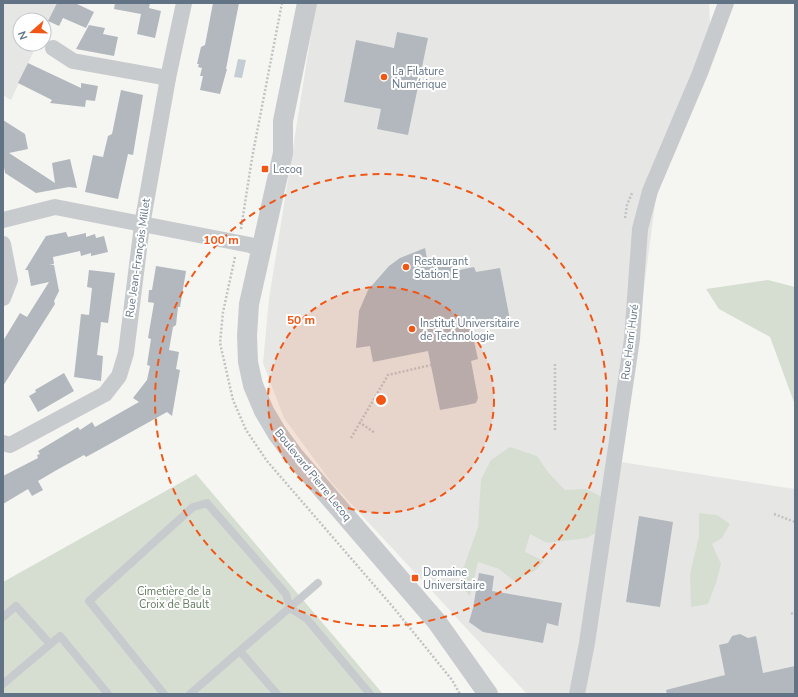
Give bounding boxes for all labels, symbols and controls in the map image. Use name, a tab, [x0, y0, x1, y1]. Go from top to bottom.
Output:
north arrow	[12, 12, 52, 52]
text: N	[15, 29, 32, 42]
place label: La Filature Numérique	[392, 64, 447, 92]
marker: La Filature Numérique	[379, 72, 389, 82]
place label: Lecoq	[273, 162, 302, 177]
marker: Lecoq	[260, 164, 270, 174]
street label: Rue Jean-François Millet	[122, 197, 154, 319]
text: 100 m	[203, 232, 239, 248]
place label: Restaurant Station E	[414, 254, 468, 282]
marker: Restaurant Station E	[401, 262, 411, 272]
street label: Rue Henri Huré	[618, 303, 642, 381]
text: 50 m	[287, 312, 315, 328]
place label: Institut Universitaire de Technologie	[420, 316, 519, 344]
marker: Institut Universitaire de Technologie	[407, 324, 417, 334]
centre of rings	[374, 393, 388, 407]
street label: Boulevard Pierre Lecoq	[271, 426, 355, 524]
place label: Domaine Universitaire	[423, 565, 485, 593]
marker: Domaine Universitaire	[410, 573, 420, 583]
park label: Cimetière de la Croix de Bault	[137, 584, 211, 612]

